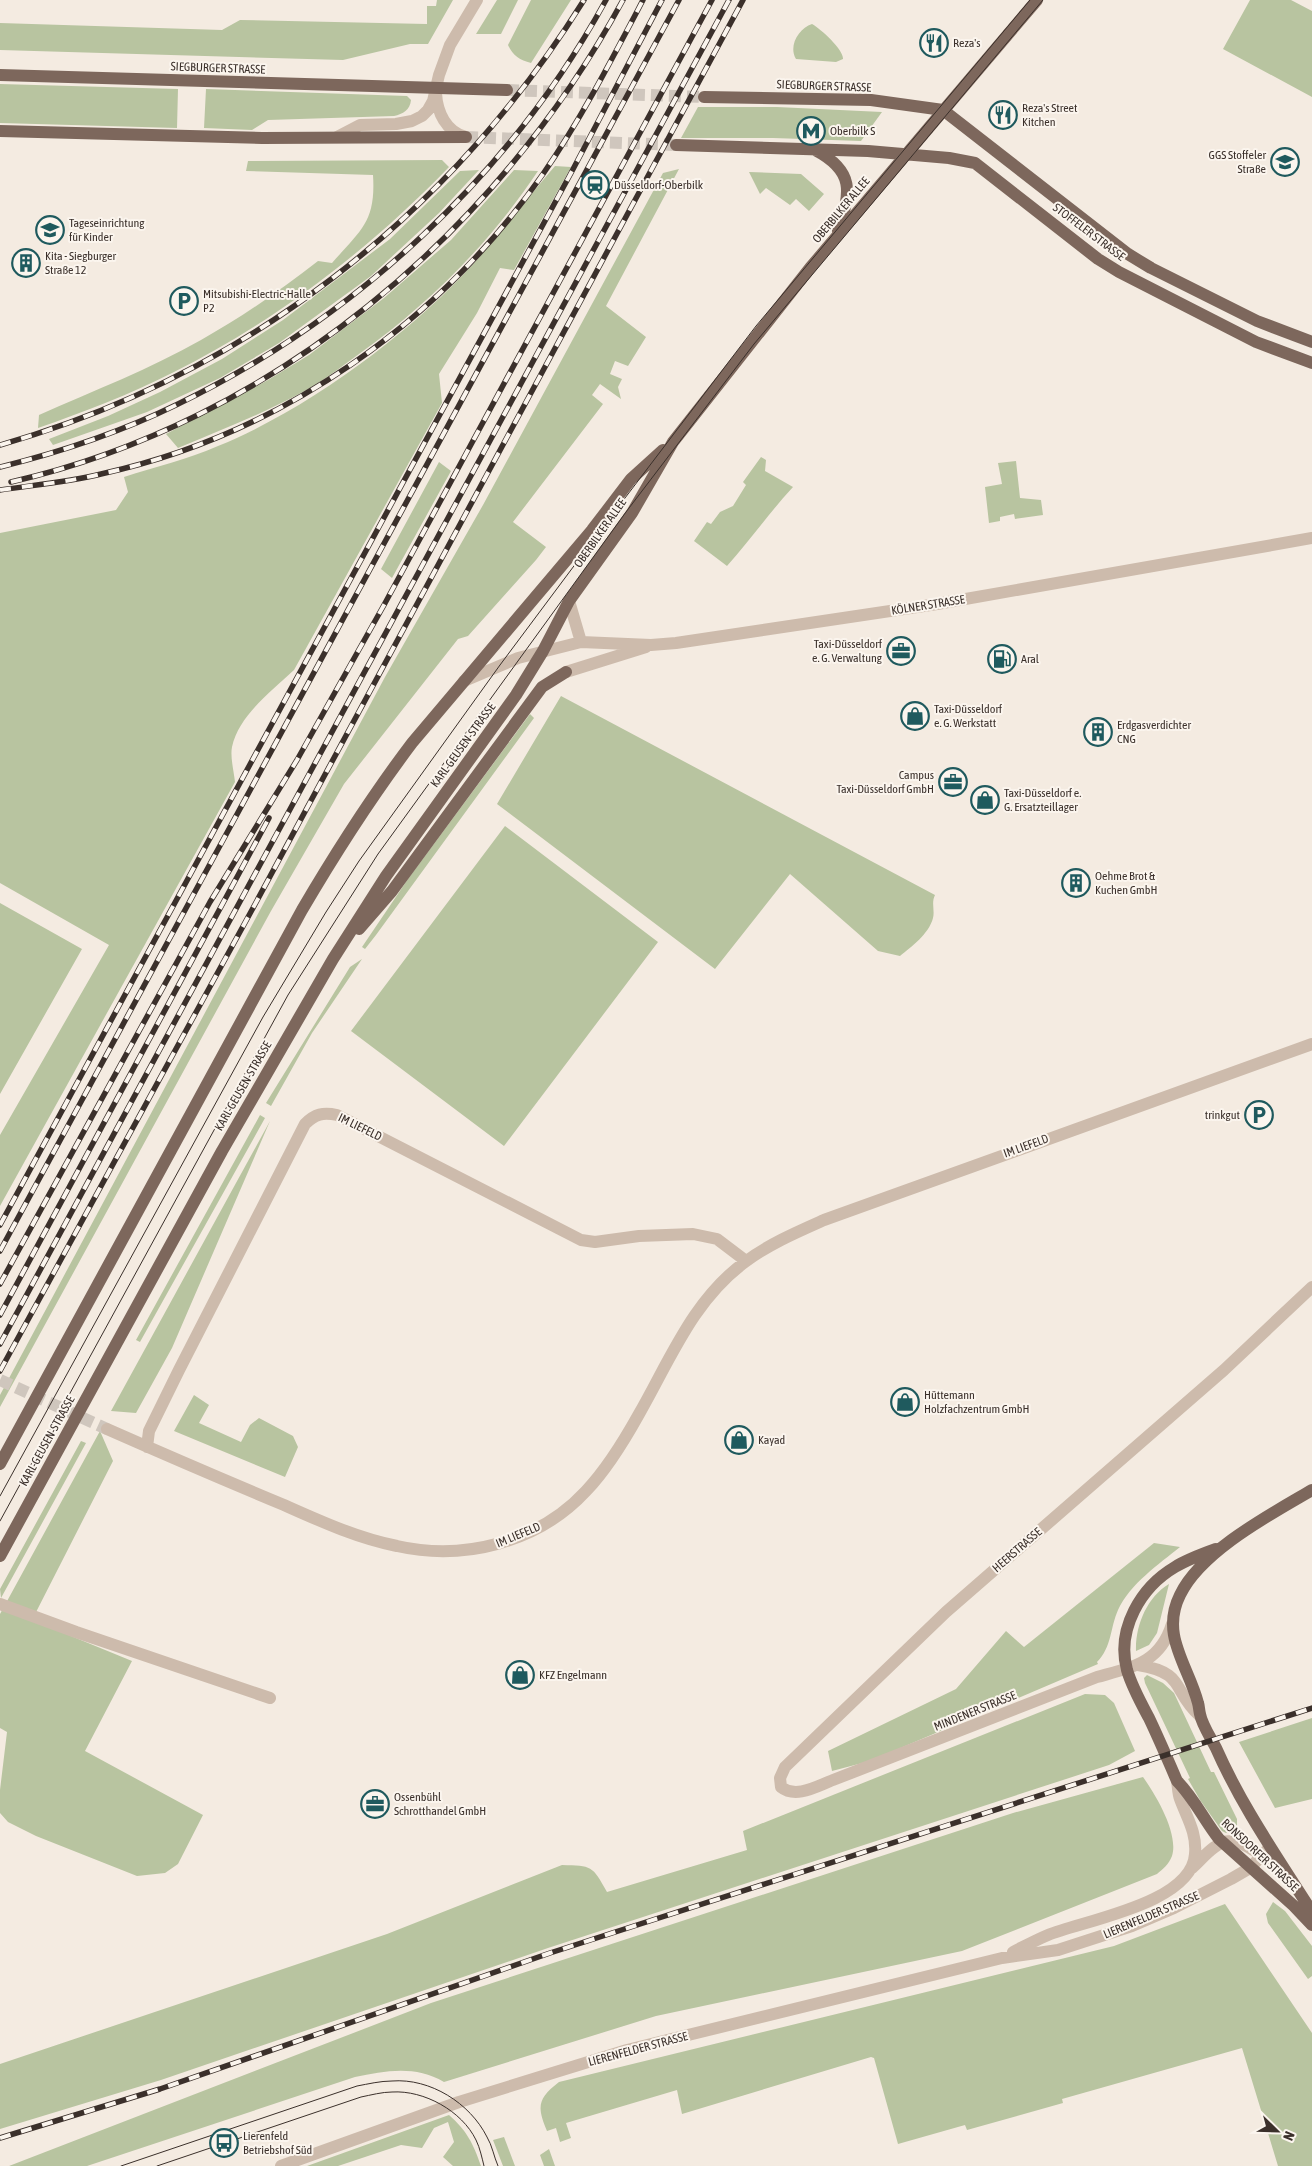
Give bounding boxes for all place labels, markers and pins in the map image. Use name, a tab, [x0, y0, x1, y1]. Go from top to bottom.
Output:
restaurant icon: Reza's	[919, 28, 949, 58]
place label: Reza's	[953, 36, 981, 50]
restaurant icon: Reza's Street Kitchen	[988, 100, 1018, 130]
place label: Reza's Street Kitchen	[1022, 101, 1078, 129]
metro station icon: Oberbilk S	[796, 116, 826, 146]
place label: Oberbilk S	[830, 124, 875, 138]
school or university icon: GGS Stoffeler Straße	[1270, 147, 1300, 177]
place label: GGS Stoffeler Straße	[1209, 148, 1266, 176]
station icon: Düsseldorf-Oberbilk	[580, 170, 610, 200]
place label: Düsseldorf-Oberbilk	[614, 178, 704, 192]
school or university icon: Tageseinrichtung für Kinder	[35, 215, 65, 245]
place label: Tageseinrichtung für Kinder	[69, 216, 145, 244]
building icon: Kita - Siegburger Straße 12	[11, 248, 41, 278]
place label: Kita - Siegburger Straße 12	[45, 249, 116, 277]
parking icon: Mitsubishi-Electric-Halle P2	[169, 286, 199, 316]
place label: Mitsubishi-Electric-Halle P2	[203, 287, 311, 315]
office icon: Taxi-Düsseldorf e. G. Verwaltung	[886, 636, 916, 666]
place label: Taxi-Düsseldorf e. G. Verwaltung	[812, 637, 883, 665]
fuel station icon: Aral	[987, 644, 1017, 674]
place label: Aral	[1021, 652, 1040, 666]
shop icon: Taxi-Düsseldorf e. G. Werkstatt	[900, 701, 930, 731]
place label: Taxi-Düsseldorf e. G. Werkstatt	[934, 702, 1003, 730]
building icon: Erdgasverdichter CNG	[1083, 717, 1113, 747]
place label: Erdgasverdichter CNG	[1117, 718, 1191, 746]
office icon: Campus Taxi-Düsseldorf GmbH	[938, 767, 968, 797]
place label: Campus Taxi-Düsseldorf GmbH	[837, 768, 934, 796]
shop icon: Taxi-Düsseldorf e. G. Ersatzteillager	[970, 785, 1000, 815]
place label: Taxi-Düsseldorf e. G. Ersatzteillager	[1004, 786, 1081, 814]
building icon: Oehme Brot & Kuchen GmbH	[1061, 868, 1091, 898]
place label: Oehme Brot & Kuchen GmbH	[1095, 869, 1157, 897]
parking icon: trinkgut	[1244, 1100, 1274, 1130]
place label: trinkgut	[1205, 1108, 1241, 1122]
shop icon: Hüttemann Holzfachzentrum GmbH	[890, 1387, 920, 1417]
place label: Hüttemann Holzfachzentrum GmbH	[924, 1388, 1029, 1416]
shop icon: Kayad	[724, 1425, 754, 1455]
place label: Kayad	[758, 1433, 785, 1447]
shop icon: KFZ Engelmann	[505, 1660, 535, 1690]
place label: KFZ Engelmann	[539, 1668, 607, 1682]
office icon: Ossenbühl Schrotthandel GmbH	[360, 1789, 390, 1819]
place label: Ossenbühl Schrotthandel GmbH	[394, 1790, 486, 1818]
bus stop icon: Lierenfeld Betriebshof Süd	[209, 2128, 239, 2158]
place label: Lierenfeld Betriebshof Süd	[243, 2129, 312, 2157]

